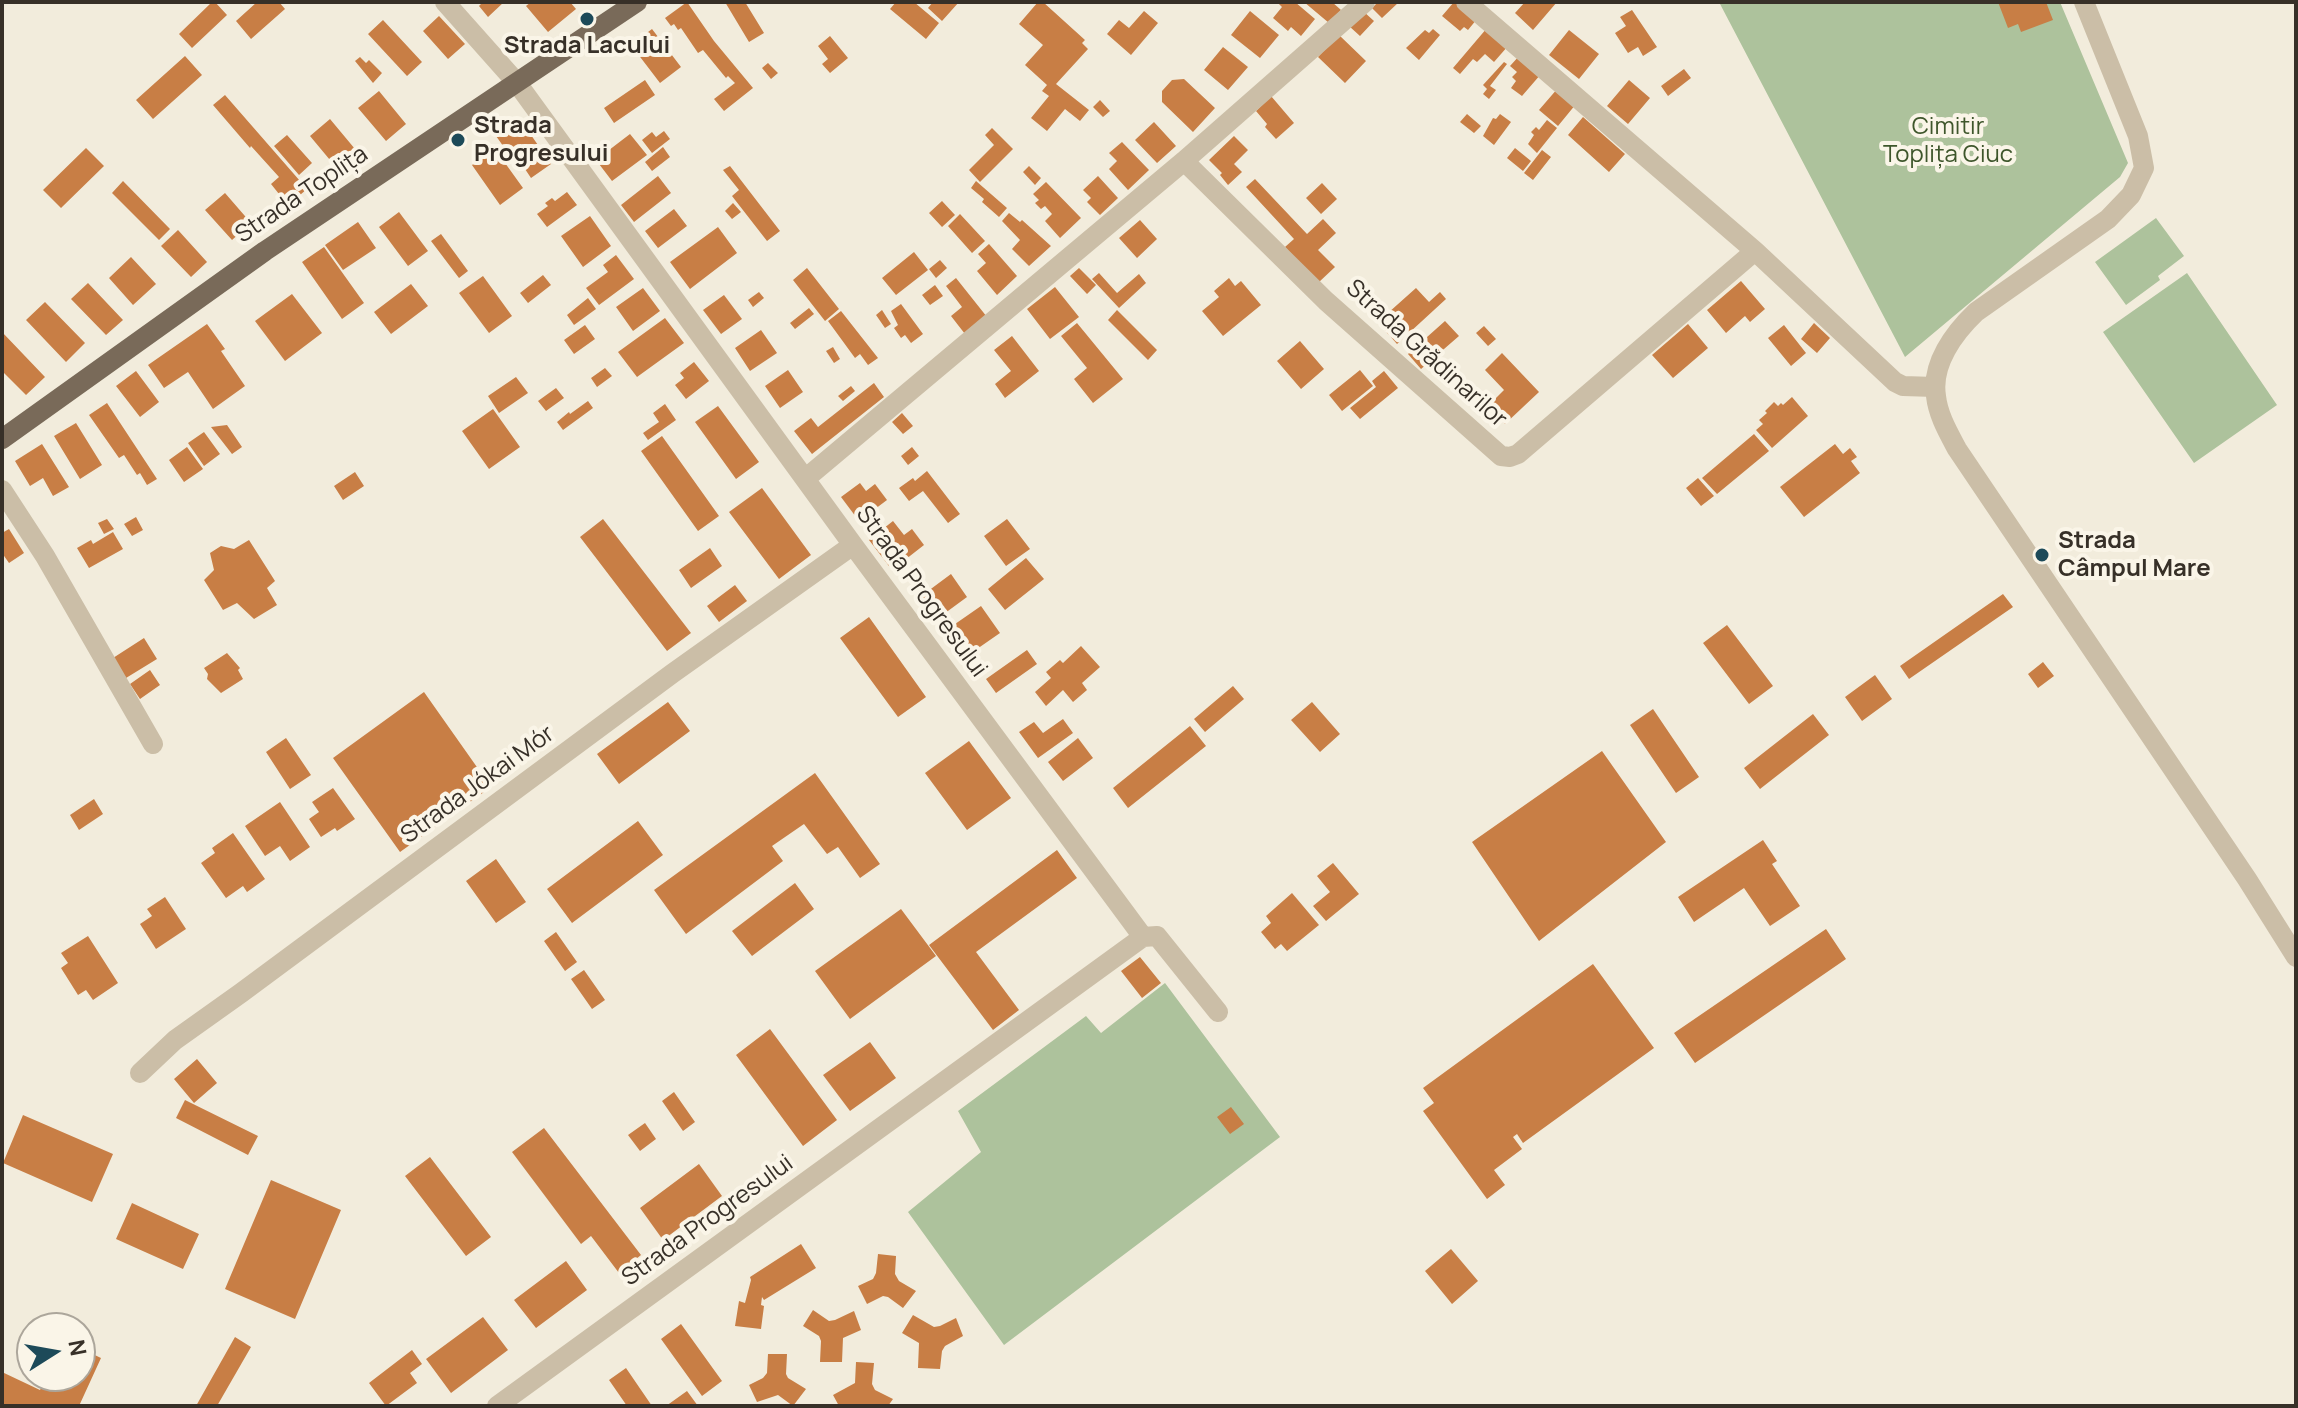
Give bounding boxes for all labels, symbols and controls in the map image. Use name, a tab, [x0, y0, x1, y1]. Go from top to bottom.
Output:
marker: Strada Lacului	[578, 10, 596, 28]
place label: Strada Lacului	[504, 32, 670, 60]
place label: Strada Progresului	[474, 112, 609, 168]
park label: Cimitir Toplița Ciuc	[1883, 113, 2013, 169]
marker: Strada Progresului	[449, 131, 467, 149]
street label: Strada Toplița	[230, 140, 374, 250]
street label: Strada Grădinarilor	[1340, 274, 1512, 434]
street label: Strada Progresului	[849, 501, 993, 683]
place label: Strada Câmpul Mare	[2058, 527, 2211, 583]
marker: Strada Câmpul Mare	[2033, 546, 2051, 564]
street label: Strada Jókai Mór	[396, 720, 560, 850]
street label: Strada Progresului	[617, 1149, 799, 1293]
north arrow	[16, 1312, 96, 1392]
text: N	[61, 1337, 94, 1358]

